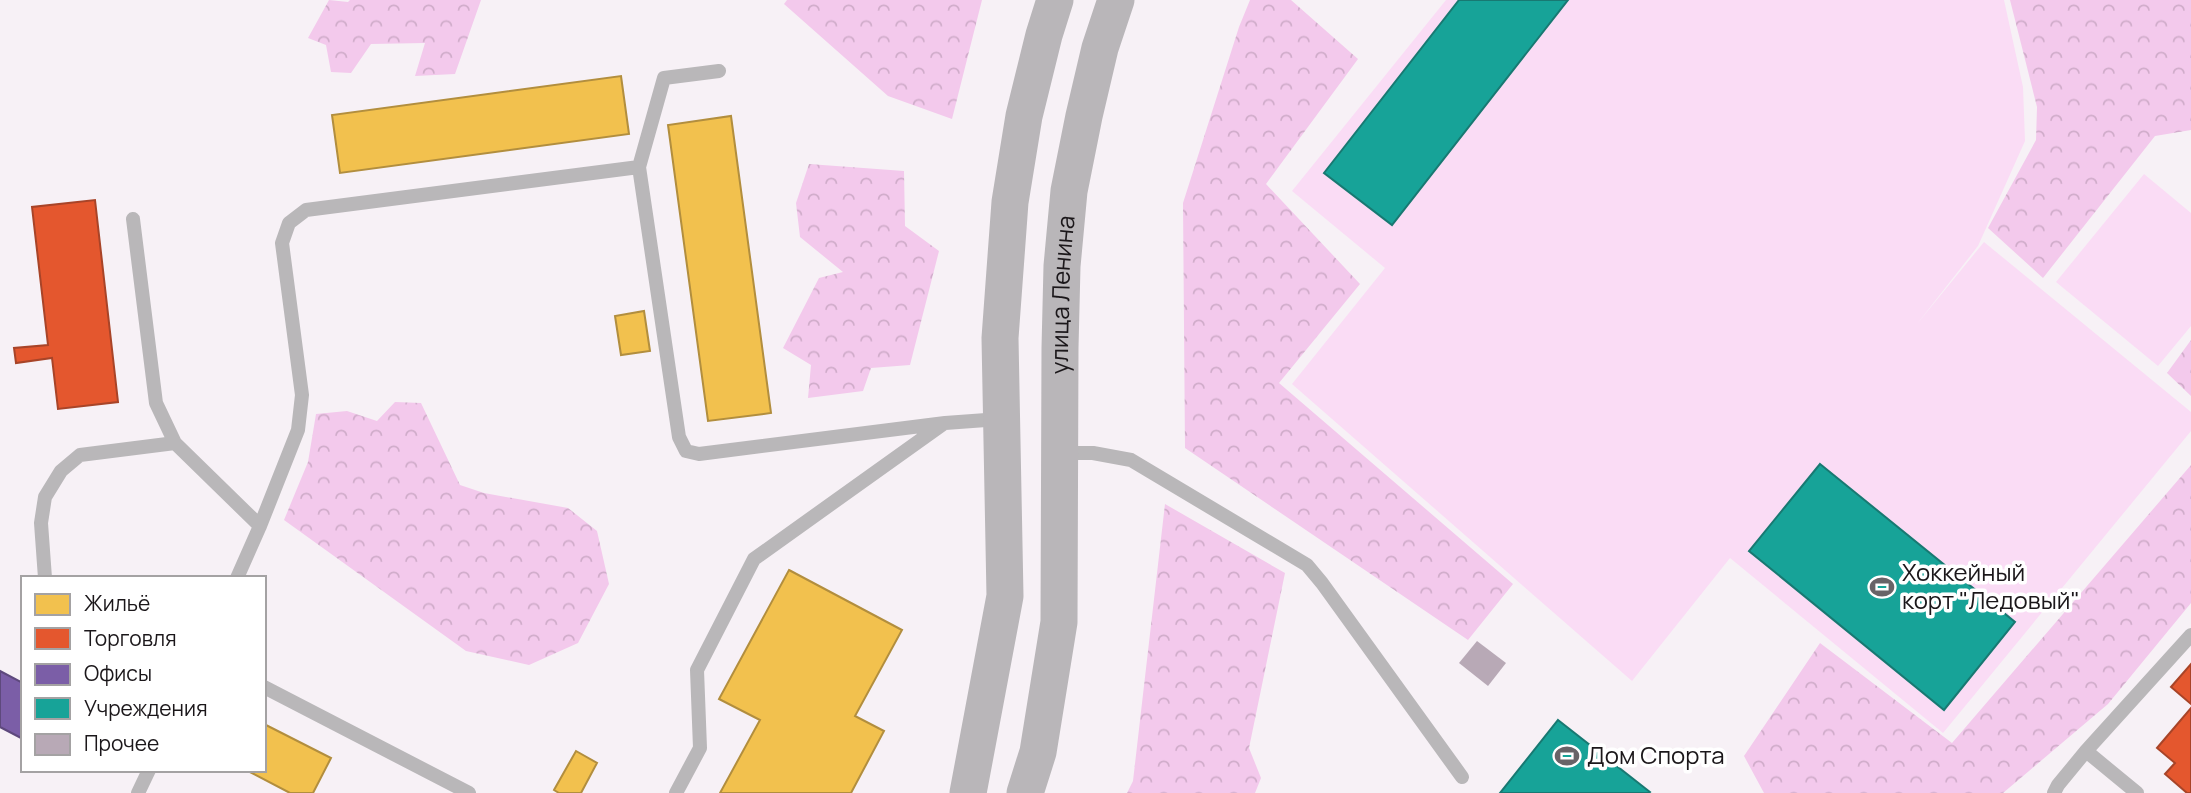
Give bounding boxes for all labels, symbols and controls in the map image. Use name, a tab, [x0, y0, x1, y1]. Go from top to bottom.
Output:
street label: улица Ленина	[1042, 214, 1082, 374]
place label: Хоккейный корт "Ледовый"	[1902, 555, 2080, 616]
sports icon: Хоккейный корт "Ледовый"	[1868, 573, 1896, 601]
legend	[21, 576, 266, 772]
text: Жильё	[84, 589, 150, 617]
text: Торговля	[84, 624, 177, 652]
text: Офисы	[84, 659, 152, 687]
text: Учреждения	[84, 694, 208, 722]
text: Прочее	[84, 729, 159, 757]
place label: Дом Спорта	[1587, 738, 1725, 771]
sports icon: Дом Спорта	[1553, 742, 1581, 770]

